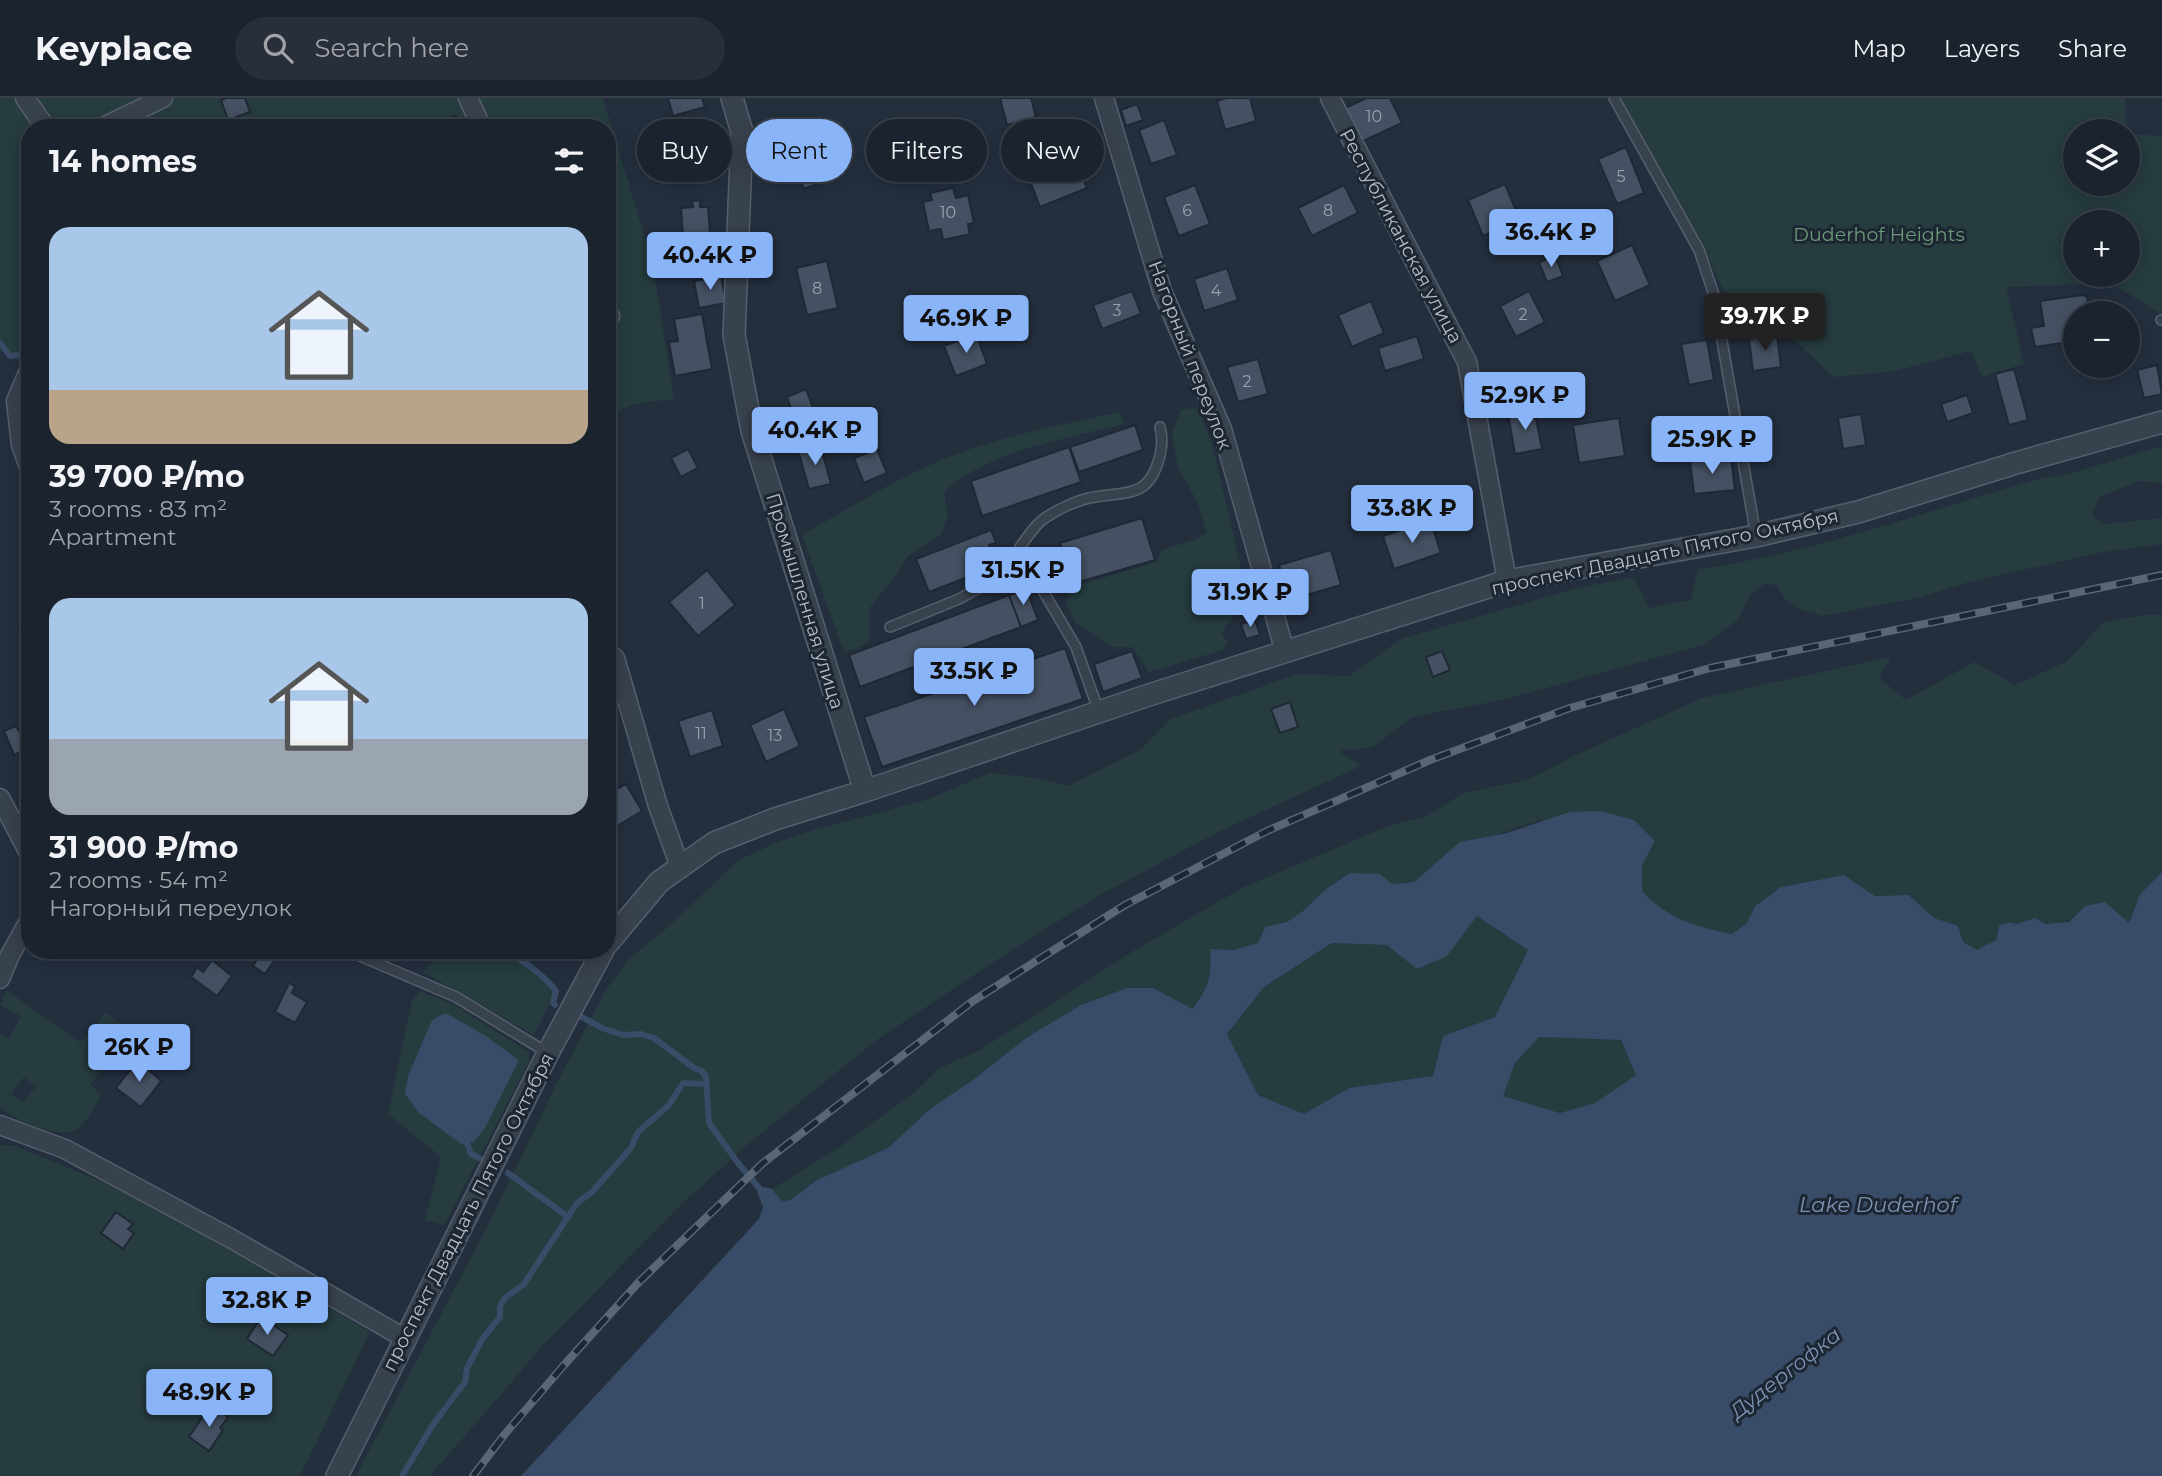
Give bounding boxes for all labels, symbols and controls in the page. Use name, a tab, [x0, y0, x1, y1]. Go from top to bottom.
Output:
search box	[235, 17, 725, 80]
text: Keyplace	[35, 28, 193, 68]
icon: search	[259, 29, 297, 67]
text: Search here	[315, 32, 469, 64]
text: Map	[1852, 34, 1906, 63]
text: Layers	[1944, 34, 2020, 63]
text: Share	[2058, 34, 2127, 63]
house number: 10	[1366, 107, 1382, 126]
chip: Buy	[637, 119, 732, 182]
chip: Rent	[746, 119, 852, 182]
chip: Filters	[866, 119, 987, 182]
chip: New	[1001, 119, 1104, 182]
map controls	[2063, 119, 2140, 378]
button: layers	[2063, 119, 2140, 196]
street label: Республиканская улица	[1335, 125, 1467, 347]
icon: filters	[550, 142, 588, 180]
text: 14 homes	[49, 143, 197, 180]
house number: 5	[1616, 167, 1626, 186]
house number: 6	[1182, 201, 1192, 220]
house number: 8	[1323, 201, 1333, 220]
house number: 10	[940, 203, 956, 222]
pin: 36.4K ₽	[1486, 209, 1616, 269]
button: +	[2063, 210, 2140, 287]
text: 36.4K ₽	[1505, 218, 1597, 246]
park label: Duderhof Heights	[1793, 223, 1965, 246]
pin: 40.4K ₽	[645, 232, 775, 292]
text: 40.4K ₽	[663, 241, 757, 269]
street label: Нагорный переулок	[1143, 257, 1237, 453]
icon: home	[256, 272, 382, 398]
house number: 8	[812, 279, 822, 298]
house number: 4	[1211, 281, 1222, 300]
pin: 39.7K ₽	[1700, 294, 1830, 353]
pin: 46.9K ₽	[901, 296, 1031, 355]
house number: 3	[1112, 301, 1122, 320]
button: −	[2063, 301, 2140, 378]
text: 39.7K ₽	[1720, 302, 1810, 330]
text: 46.9K ₽	[920, 304, 1012, 332]
house number: 2	[1518, 305, 1528, 324]
house number: 2	[1242, 372, 1252, 391]
pin: 52.9K ₽	[1460, 372, 1590, 432]
text: 52.9K ₽	[1480, 381, 1570, 409]
pin: 40.4K ₽	[750, 408, 880, 467]
text: 40.4K ₽	[768, 416, 862, 444]
pin: 25.9K ₽	[1647, 416, 1777, 476]
text: 25.9K ₽	[1667, 425, 1757, 453]
text: 39 700 ₽/mo	[49, 458, 245, 495]
pin: 33.8K ₽	[1347, 486, 1477, 545]
street label: Промышленная улица	[761, 490, 849, 712]
text: 33.8K ₽	[1367, 494, 1457, 522]
text: 3 rooms · 83 m²	[49, 495, 227, 523]
street label: проспект Двадцать Пятого Октября	[1489, 504, 1841, 600]
text: Apartment	[49, 523, 177, 551]
pin: 31.5K ₽	[958, 547, 1088, 607]
text: 31.5K ₽	[981, 556, 1065, 584]
pin: 31.9K ₽	[1185, 570, 1315, 629]
text: 31.9K ₽	[1208, 578, 1292, 606]
house number: 1	[699, 594, 705, 613]
icon: home	[256, 643, 382, 769]
pin: 33.5K ₽	[909, 648, 1039, 708]
text: 33.5K ₽	[930, 657, 1018, 685]
house number: 11	[695, 724, 707, 743]
house number: 13	[768, 726, 782, 745]
text: 31 900 ₽/mo	[49, 829, 238, 866]
text: 2 rooms · 54 m²	[49, 866, 228, 894]
text: Нагорный переулок	[49, 894, 292, 922]
pin: 26K ₽	[90, 1024, 188, 1084]
text: 26K ₽	[104, 1033, 174, 1061]
street label: проспект Двадцать Пятого Октября	[377, 1049, 559, 1375]
water label: Lake Duderhof	[1799, 1192, 1960, 1217]
pin: 32.8K ₽	[202, 1278, 332, 1337]
text: 32.8K ₽	[222, 1286, 312, 1314]
water label: Дудергофка	[1723, 1322, 1845, 1425]
pin: 48.9K ₽	[144, 1370, 274, 1429]
text: 48.9K ₽	[162, 1378, 256, 1406]

